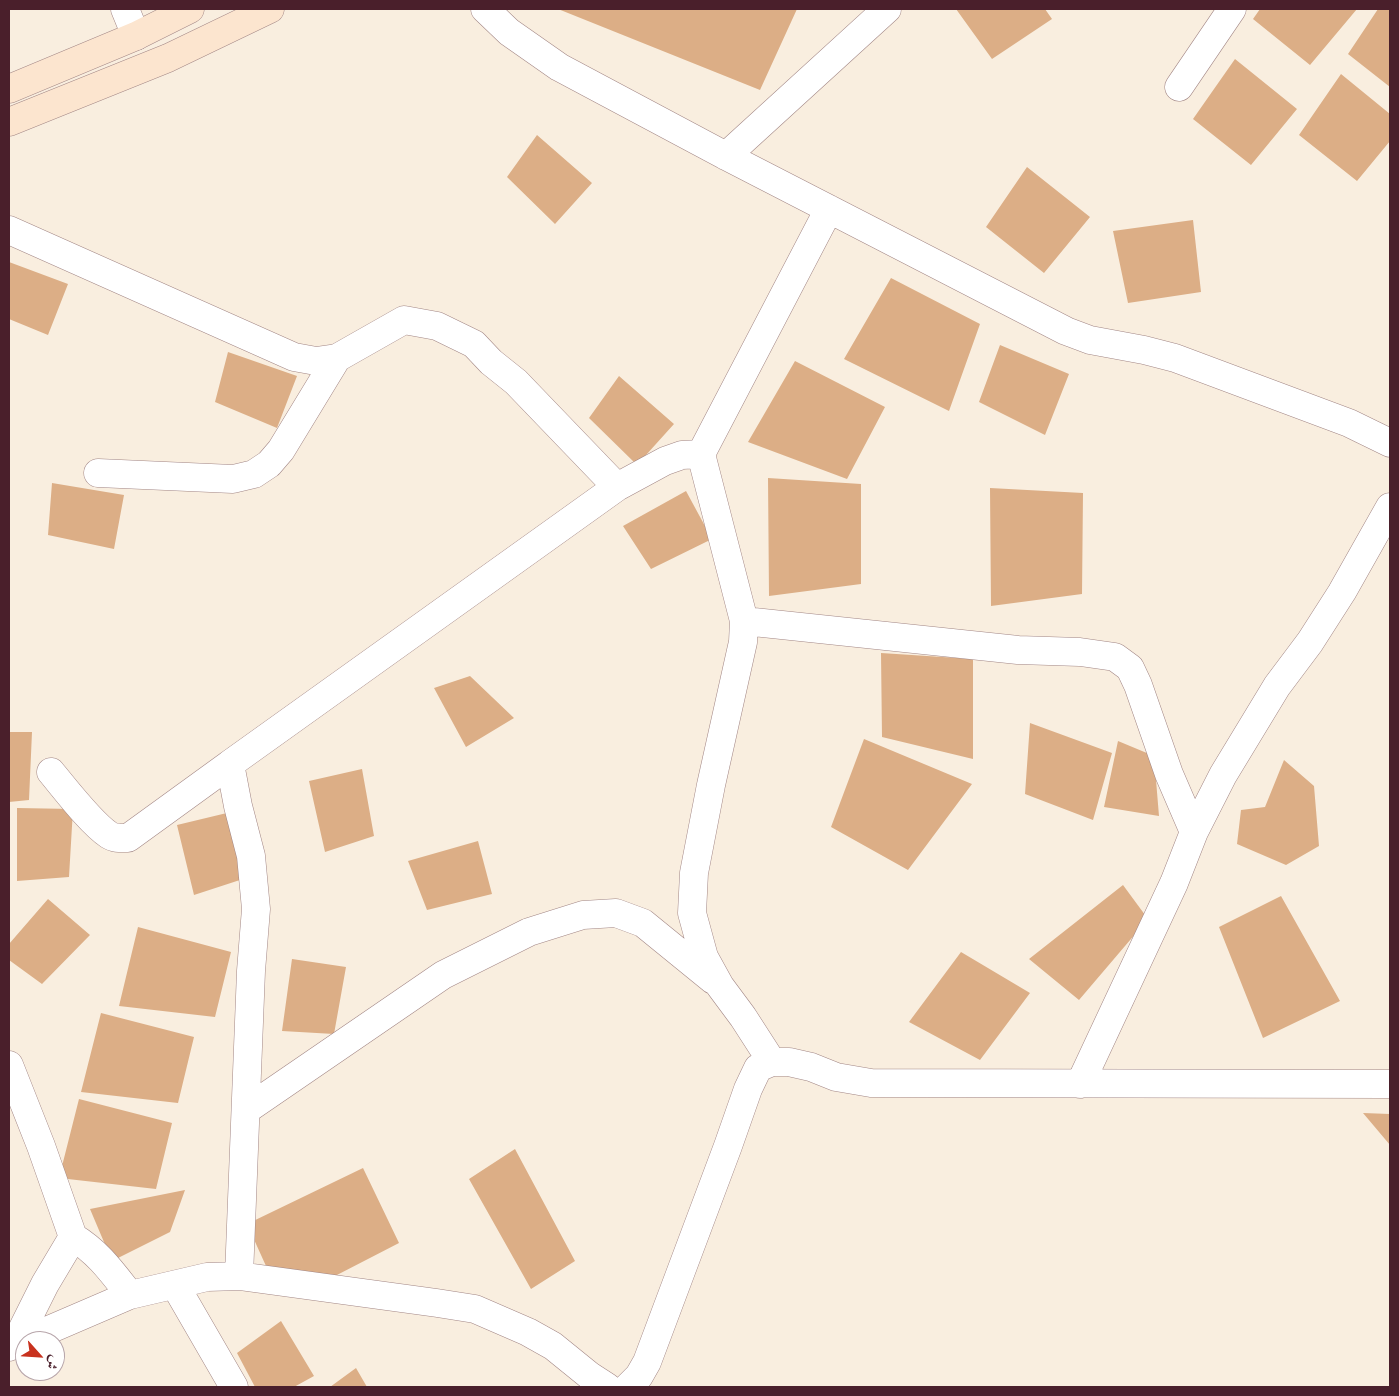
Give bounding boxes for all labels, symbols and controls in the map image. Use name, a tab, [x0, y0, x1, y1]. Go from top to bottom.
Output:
north arrow	[15, 1331, 65, 1381]
text: ش	[41, 1352, 64, 1372]

